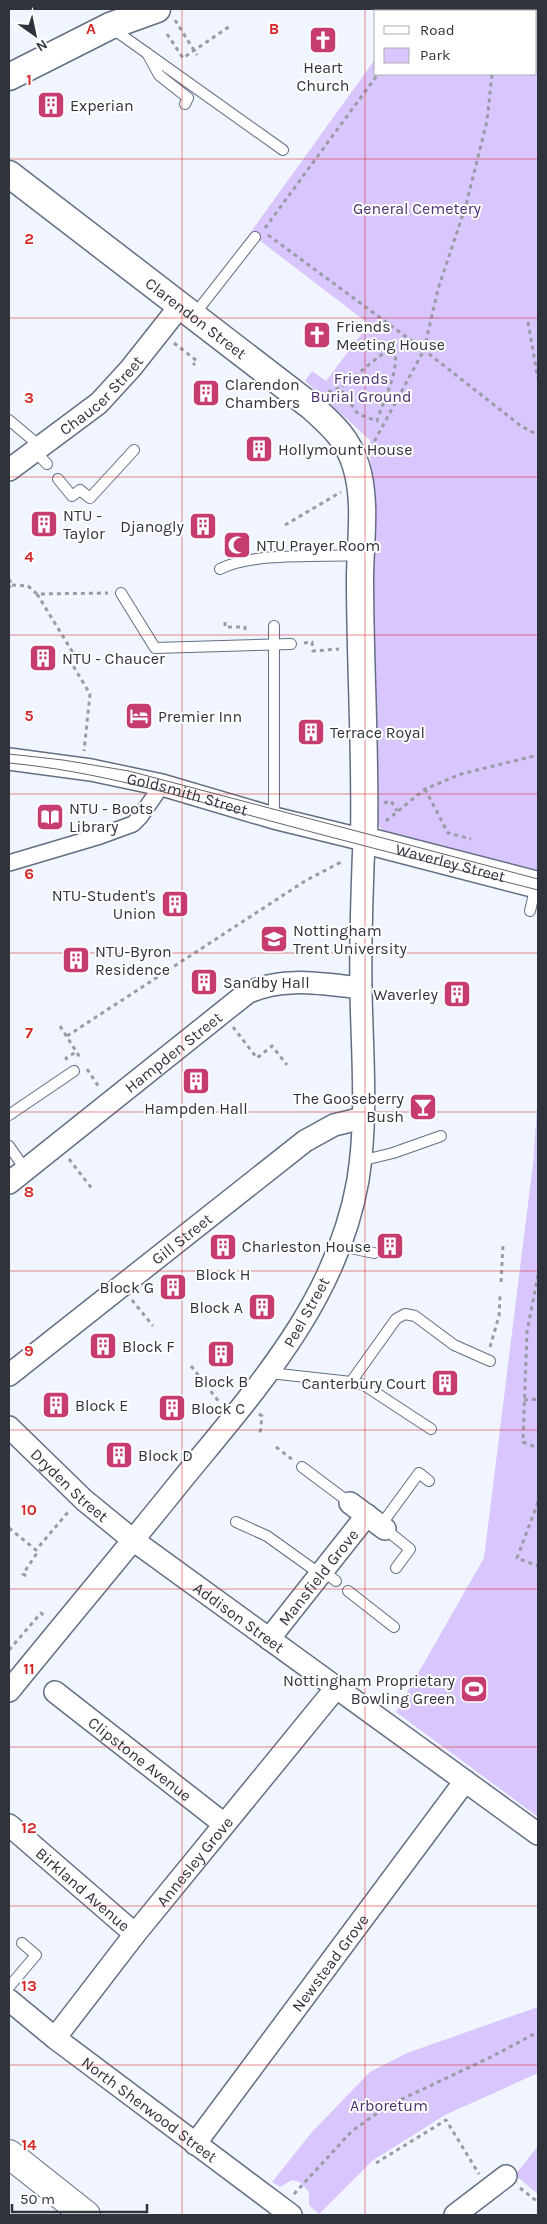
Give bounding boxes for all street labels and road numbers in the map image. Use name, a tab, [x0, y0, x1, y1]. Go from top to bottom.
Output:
street label: Clarendon Street	[141, 273, 250, 363]
street label: Chaucer Street	[56, 352, 147, 439]
street label: Goldsmith Street	[125, 769, 250, 820]
street label: Waverley Street	[394, 840, 507, 886]
street label: Hampden Street	[121, 1008, 226, 1097]
street label: Gill Street	[148, 1209, 216, 1269]
street label: Peel Street	[279, 1274, 334, 1351]
street label: Dryden Street	[27, 1445, 112, 1526]
street label: Mansfield Grove	[274, 1525, 362, 1629]
street label: Addison Street	[190, 1578, 288, 1657]
street label: Clipstone Avenue	[84, 1713, 195, 1805]
street label: Annesley Grove	[152, 1813, 237, 1910]
street label: Birkland Avenue	[32, 1844, 134, 1935]
street label: Newstead Grove	[288, 1910, 373, 2015]
street label: North Sherwood Street	[78, 2052, 221, 2166]

